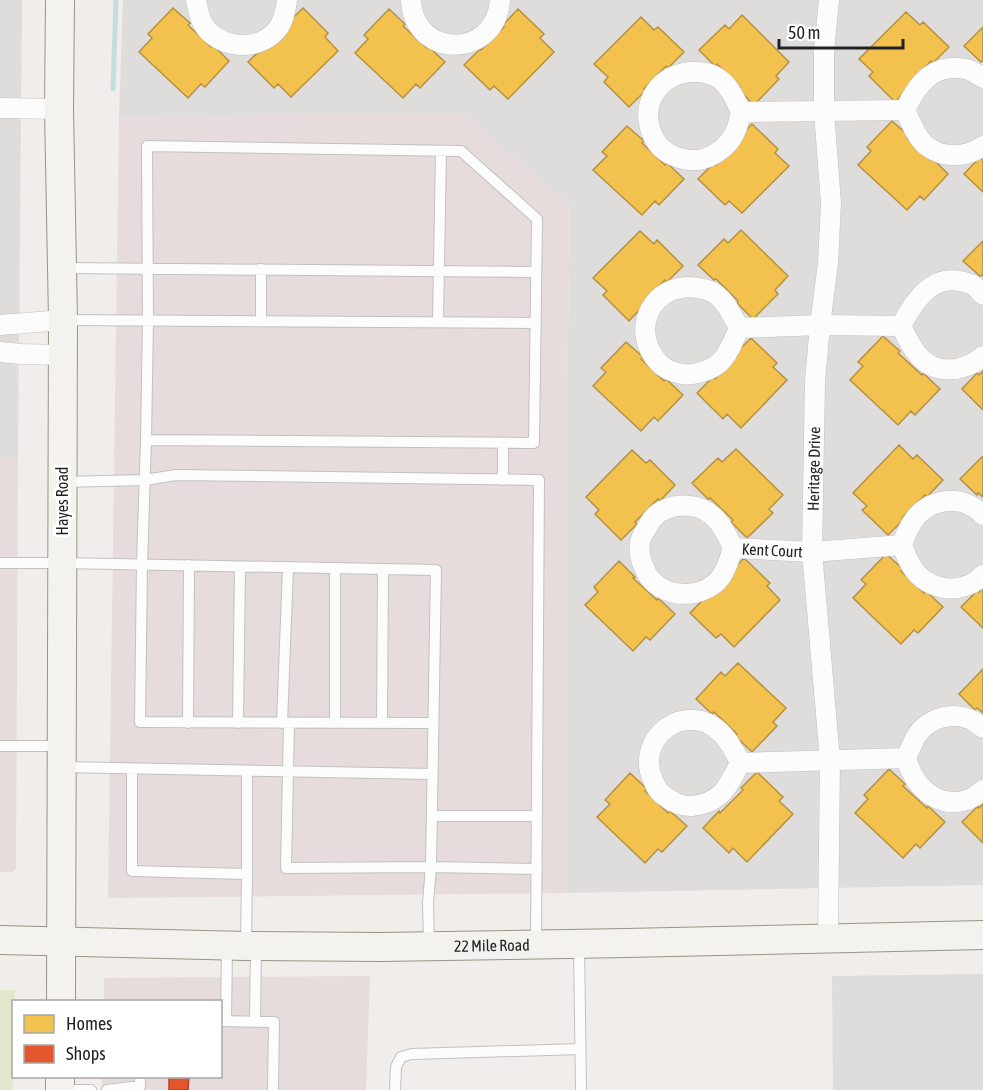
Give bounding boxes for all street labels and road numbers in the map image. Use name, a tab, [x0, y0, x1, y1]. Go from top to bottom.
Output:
street label: Heritage Drive	[804, 427, 823, 511]
street label: Hayes Road	[53, 467, 72, 535]
street label: Kent Court	[741, 539, 804, 561]
street label: 22 Mile Road	[454, 936, 530, 955]

